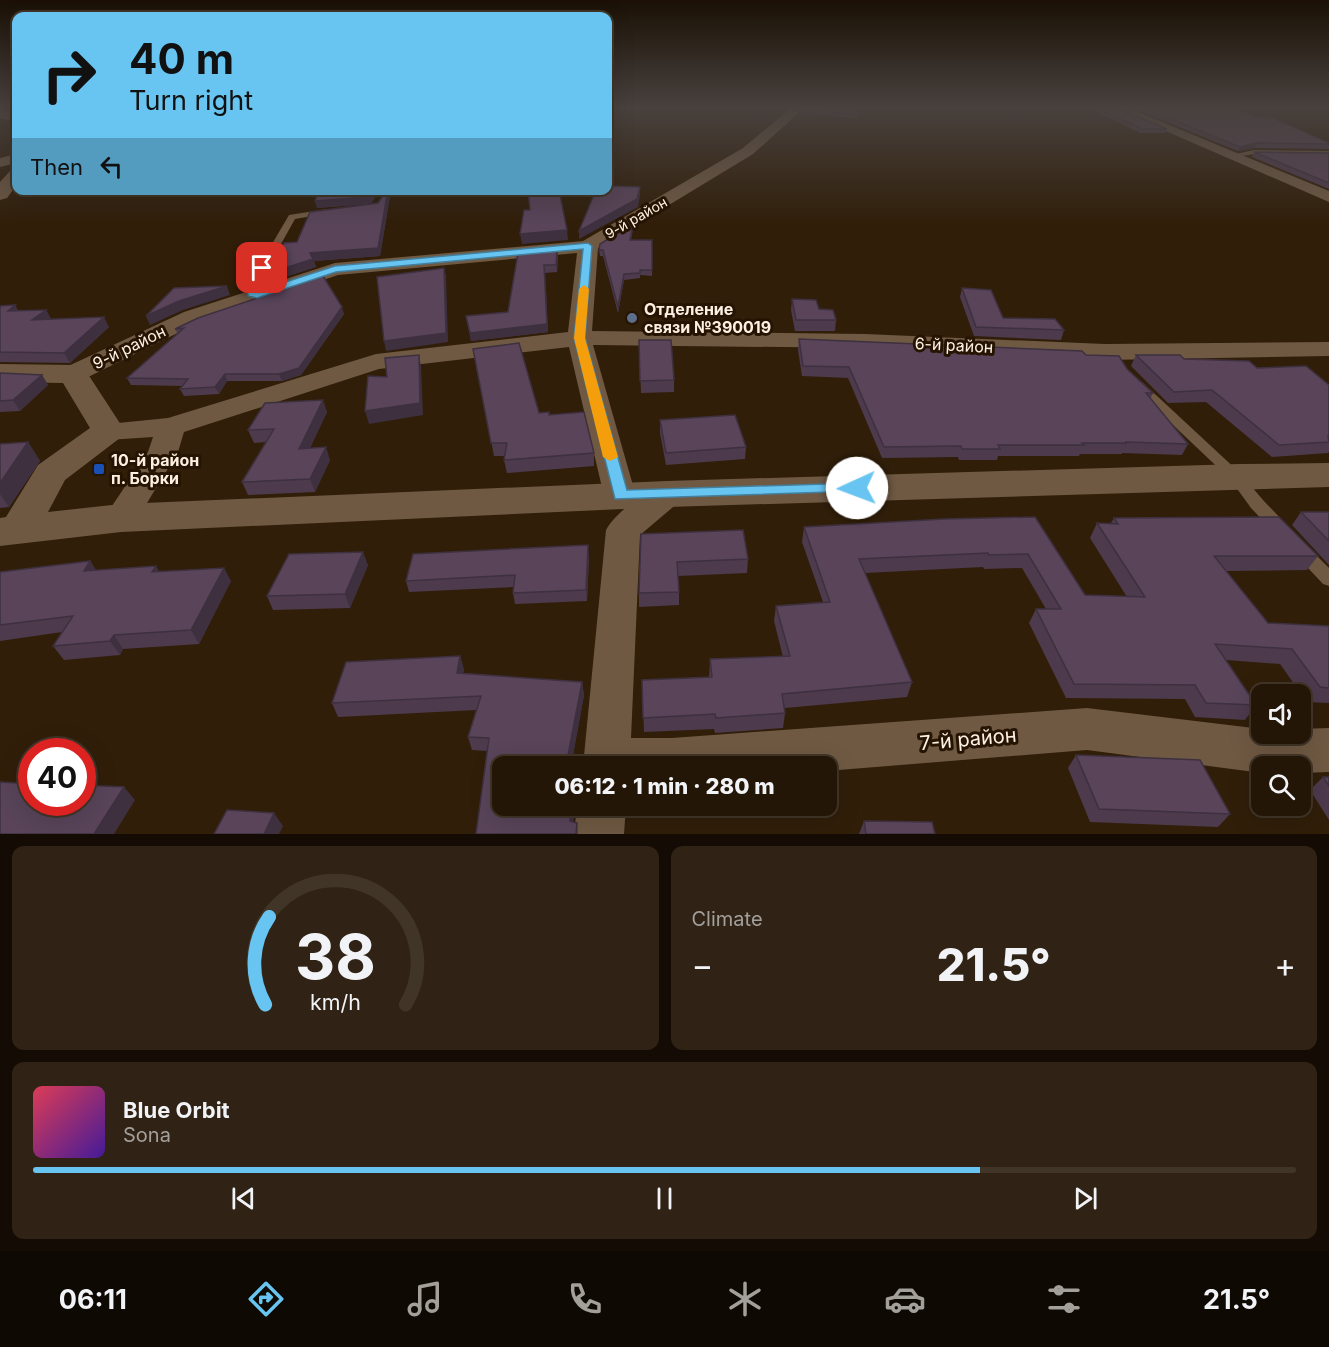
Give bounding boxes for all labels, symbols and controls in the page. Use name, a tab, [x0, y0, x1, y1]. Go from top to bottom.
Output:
text: 40 m	[129, 33, 234, 84]
icon: right	[30, 36, 108, 114]
text: Turn right	[129, 84, 253, 117]
icon: left	[95, 150, 128, 183]
text: Then	[30, 154, 83, 180]
street label: 9-й район	[602, 193, 670, 242]
pin	[236, 242, 287, 293]
icon: arrive	[245, 251, 278, 284]
place label: Отделение связи №390019	[644, 299, 771, 337]
marker: Отделение связи №390019	[625, 311, 639, 325]
street label: 9-й район	[89, 321, 169, 373]
street label: 6-й район	[914, 333, 994, 357]
place label: 10-й район п. Борки	[111, 450, 199, 488]
position arrow	[825, 456, 889, 520]
marker: 10-й район п. Борки	[92, 462, 106, 476]
map controls	[1251, 684, 1311, 816]
button: sound	[1251, 684, 1311, 744]
street label: 7-й район	[918, 723, 1018, 755]
speed limit sign: 40	[18, 738, 96, 816]
button: search	[1251, 756, 1311, 816]
text: 06:12 · 1 min · 280 m	[554, 773, 775, 799]
text: Climate	[692, 907, 763, 931]
text: 38	[295, 919, 376, 994]
text: 21.5°	[937, 937, 1051, 992]
text: −	[692, 945, 713, 985]
text: +	[1274, 945, 1296, 985]
text: km/h	[310, 989, 361, 1015]
text: Blue Orbit	[123, 1097, 230, 1123]
text: Sona	[123, 1123, 171, 1147]
icon: previous	[227, 1182, 260, 1215]
icon: pause	[648, 1182, 681, 1215]
icon: next	[1069, 1182, 1102, 1215]
icon: directions	[245, 1278, 287, 1320]
icon: music	[404, 1278, 446, 1320]
icon: phone	[564, 1278, 606, 1320]
icon: climate	[724, 1278, 766, 1320]
icon: car	[884, 1278, 926, 1320]
icon: filters	[1043, 1278, 1085, 1320]
text: 06:11	[59, 1283, 127, 1316]
text: 21.5°	[1203, 1283, 1270, 1316]

